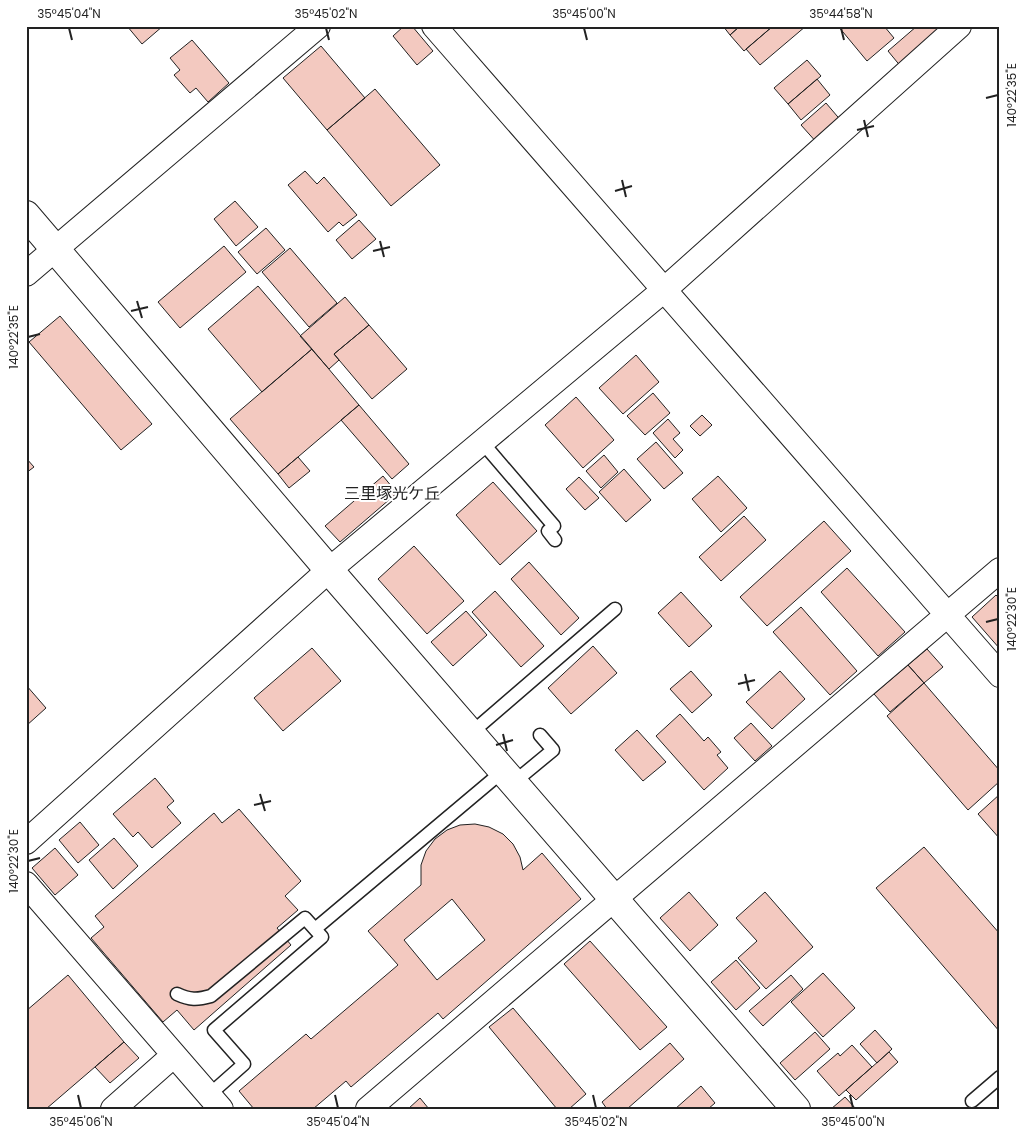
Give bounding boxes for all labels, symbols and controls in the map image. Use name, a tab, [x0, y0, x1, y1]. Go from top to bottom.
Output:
text: 35°45'04"N	[37, 5, 101, 22]
text: 35°45'02"N	[295, 5, 357, 22]
text: 35°45'00"N	[552, 5, 616, 22]
text: 35°44'58"N	[809, 5, 873, 22]
text: 140°22'35"E	[1003, 63, 1020, 127]
text: 140°22'35"E	[5, 305, 22, 369]
district label: 三里塚光ケ丘	[344, 482, 440, 505]
text: 140°22'30"E	[1003, 587, 1020, 651]
text: 140°22'30"E	[5, 829, 22, 893]
text: 35°45'06"N	[49, 1113, 113, 1130]
text: 35°45'04"N	[306, 1113, 370, 1130]
text: 35°45'02"N	[565, 1113, 627, 1130]
text: 35°45'00"N	[821, 1113, 885, 1130]

